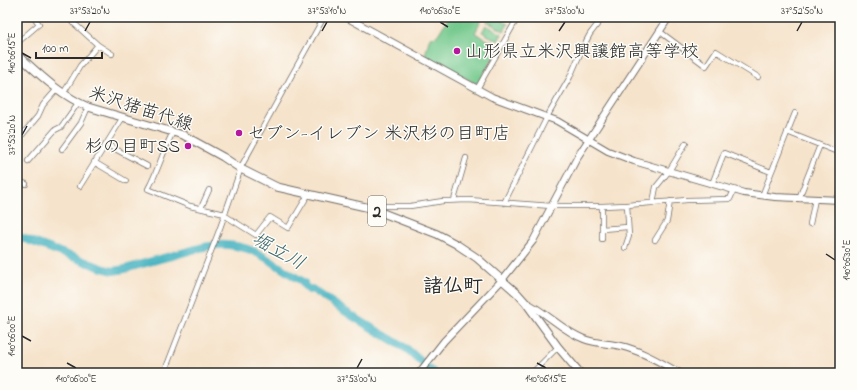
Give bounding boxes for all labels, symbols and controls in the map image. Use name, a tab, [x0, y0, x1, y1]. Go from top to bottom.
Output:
text: 37°53'20"N	[70, 4, 110, 19]
text: 37°53'10"N	[308, 4, 346, 19]
text: 140°06'30"E	[420, 4, 460, 19]
text: 37°53'00"N	[545, 4, 585, 19]
text: 37°52'50"N	[781, 4, 823, 19]
text: 140°06'15"E	[5, 32, 20, 74]
scale bar	[36, 34, 102, 60]
text: 100 m	[42, 40, 69, 58]
place label: 山形県立米沢興譲館高等学校	[465, 40, 699, 66]
marker: 山形県立米沢興譲館高等学校	[452, 46, 462, 56]
street label: 米沢猪苗代線	[85, 81, 196, 139]
text: 37°53'20"N	[5, 115, 20, 155]
place label: セブン-イレブン 米沢杉の目町店	[247, 122, 510, 148]
marker: セブン-イレブン 米沢杉の目町店	[234, 128, 244, 138]
place label: 杉の目町SS	[85, 135, 180, 161]
marker: 杉の目町SS	[183, 141, 193, 151]
road number: 2	[368, 196, 386, 226]
water label: 堀立川	[246, 227, 309, 278]
text: 140°06'30"E	[840, 240, 855, 280]
district label: 諸仏町	[423, 273, 483, 302]
text: 140°06'00"E	[5, 315, 20, 357]
text: 140°06'00"E	[55, 372, 97, 387]
text: 37°53'00"N	[337, 372, 377, 387]
text: 140°06'15"E	[525, 372, 567, 387]

